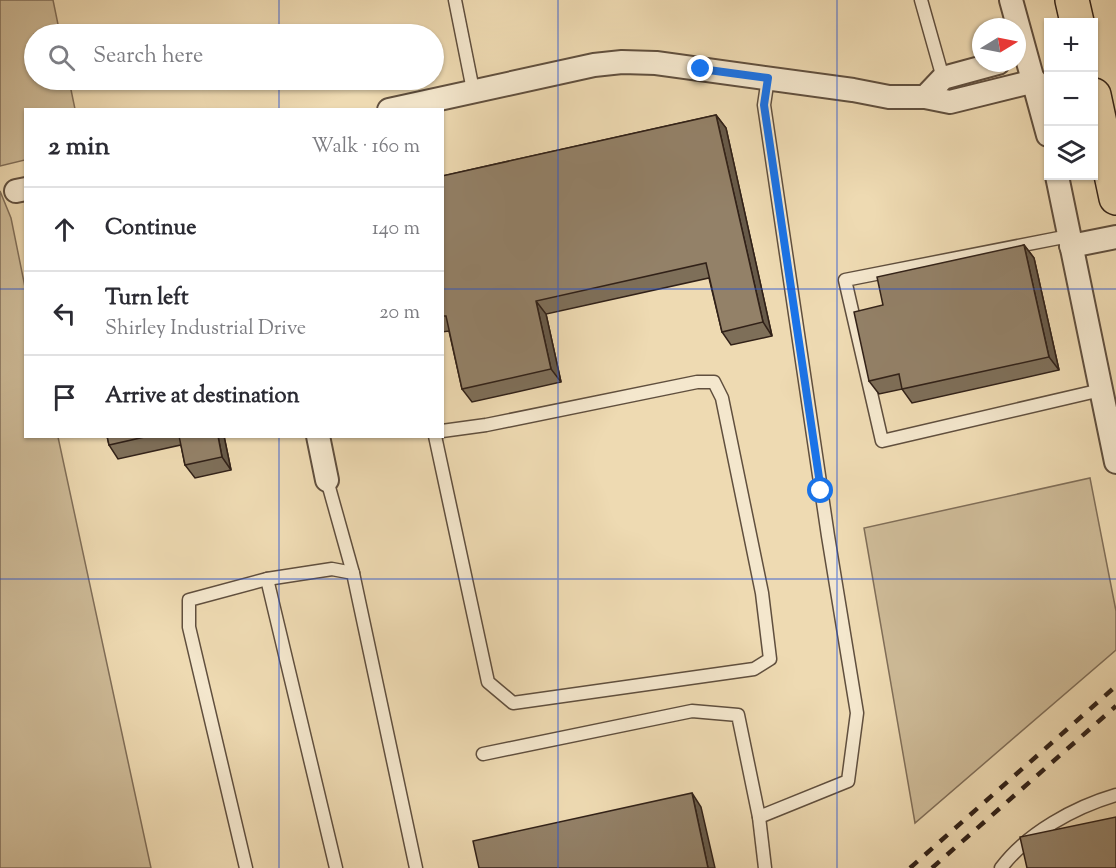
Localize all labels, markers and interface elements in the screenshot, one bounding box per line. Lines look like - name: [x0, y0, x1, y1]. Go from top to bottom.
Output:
- north arrow: [972, 18, 1026, 72]
- map controls: [1044, 18, 1098, 180]
- button: +: [1044, 18, 1098, 72]
- search box: [24, 24, 444, 90]
- icon: search: [45, 41, 78, 74]
- text: Search here: [93, 41, 203, 73]
- route end: [687, 55, 713, 81]
- button: −: [1044, 72, 1098, 126]
- button: layers: [1044, 126, 1098, 180]
- text: 2 min: [48, 129, 110, 166]
- text: Walk · 160 m: [311, 133, 420, 162]
- icon: ahead: [48, 213, 81, 246]
- text: Continue: [105, 213, 196, 245]
- text: 140 m: [372, 215, 420, 244]
- text: Turn left: [105, 283, 188, 315]
- icon: left: [48, 297, 81, 330]
- text: 20 m: [379, 299, 420, 328]
- text: Shirley Industrial Drive: [105, 315, 306, 344]
- icon: arrive: [48, 381, 81, 414]
- text: Arrive at destination: [105, 381, 300, 413]
- route start: [807, 477, 833, 503]

